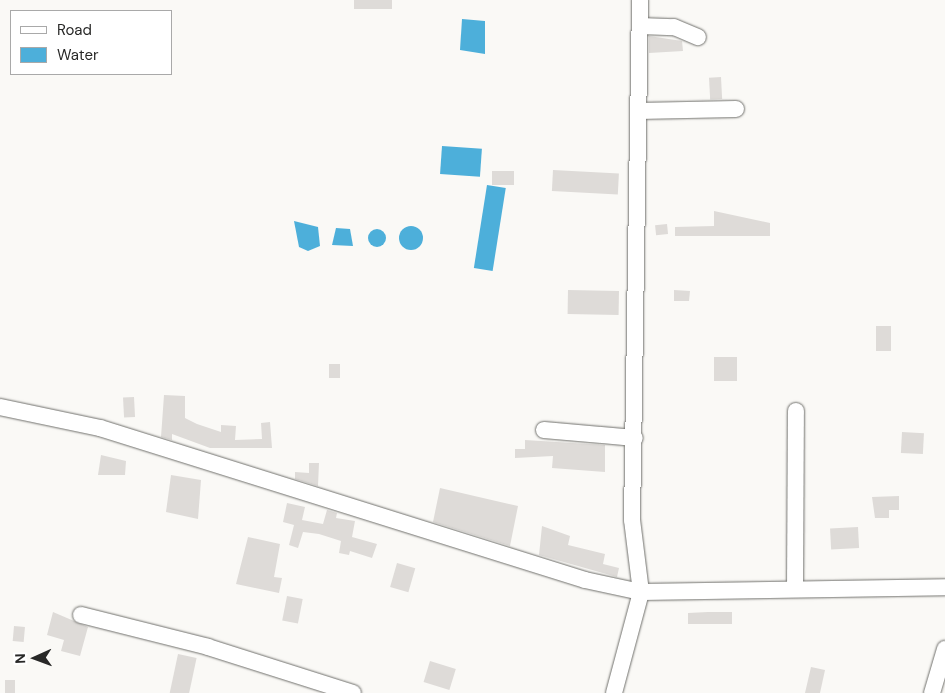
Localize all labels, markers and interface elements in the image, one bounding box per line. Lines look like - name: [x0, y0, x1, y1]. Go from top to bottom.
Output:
- legend: [10, 10, 172, 75]
- text: Road: [57, 20, 92, 40]
- text: Water: [57, 45, 98, 65]
- north arrow: [10, 633, 60, 683]
- text: N: [11, 653, 29, 664]

